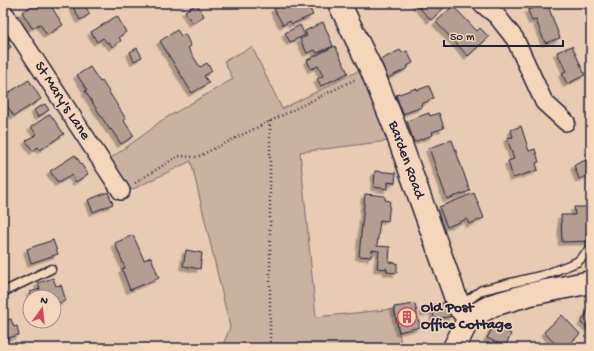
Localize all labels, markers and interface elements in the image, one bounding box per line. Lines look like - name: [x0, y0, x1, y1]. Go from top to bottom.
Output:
- scale bar: [444, 22, 563, 48]
- text: 50 m: [450, 31, 475, 45]
- street label: St Mary's Lane: [30, 59, 94, 144]
- street label: Barden Road: [383, 118, 429, 202]
- north arrow: [22, 289, 62, 329]
- text: N: [39, 295, 49, 308]
- place label: Old Post Office Cottage: [421, 299, 513, 334]
- building icon: Old Post Office Cottage: [396, 306, 418, 328]

